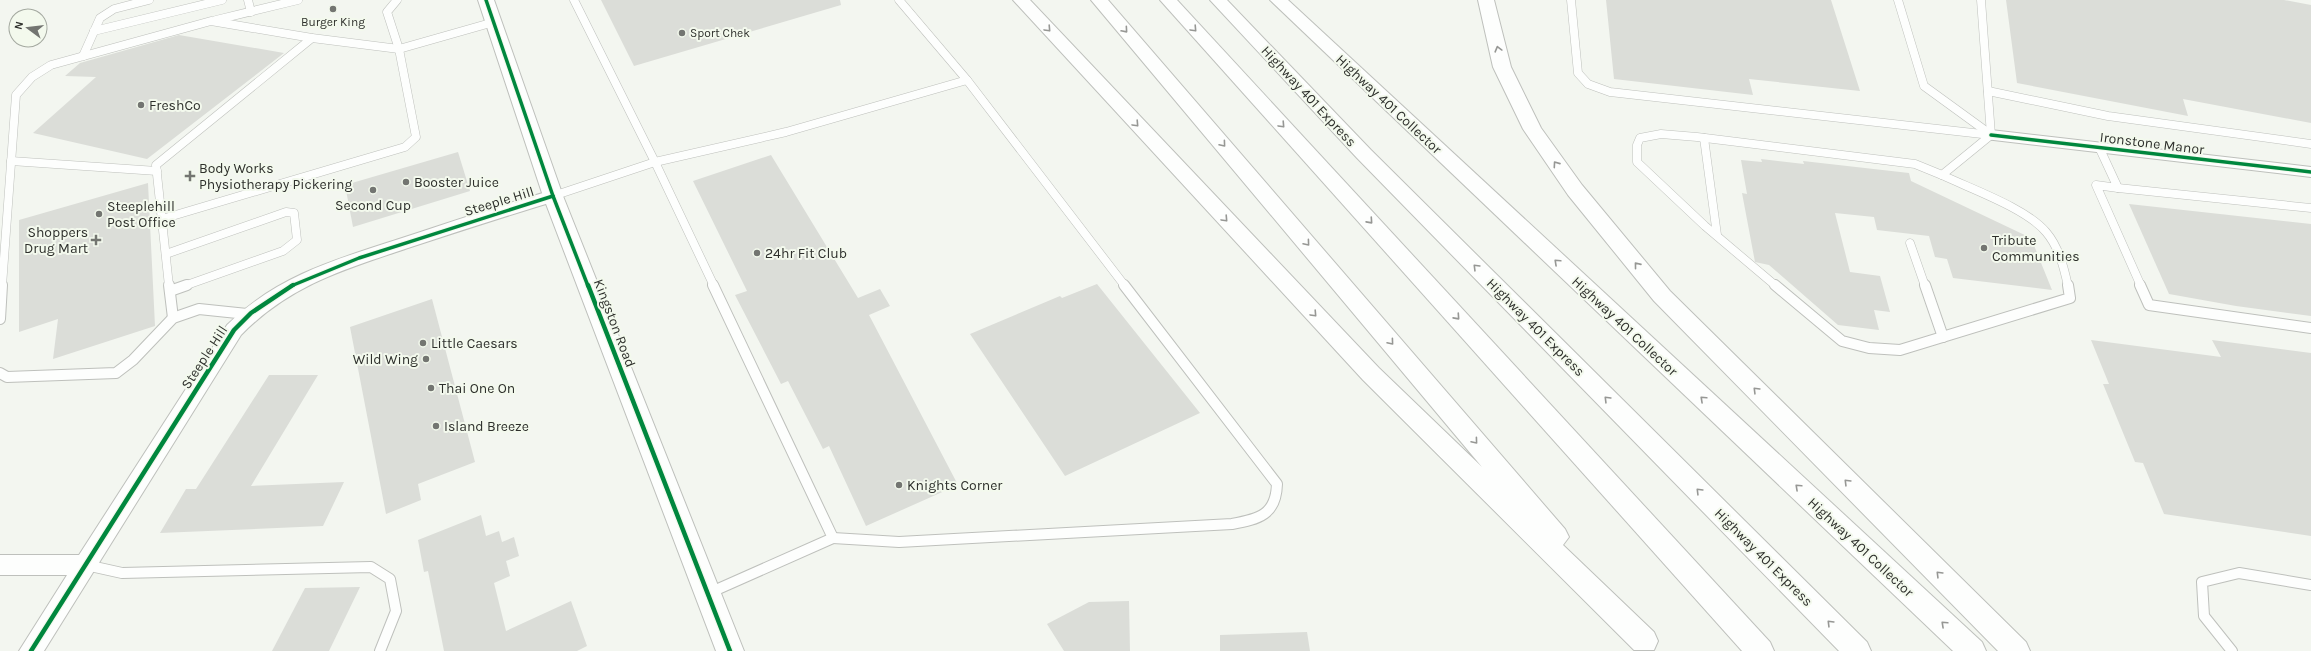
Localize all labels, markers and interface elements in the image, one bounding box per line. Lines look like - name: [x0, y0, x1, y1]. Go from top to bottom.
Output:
- marker: Burger King: [328, 4, 338, 14]
- north arrow: [8, 8, 48, 48]
- place label: Burger King: [301, 15, 365, 29]
- text: N: [12, 20, 26, 31]
- one-way arrow: [1043, 24, 1050, 32]
- one-way arrow: [1190, 24, 1197, 32]
- one-way arrow: [1120, 25, 1127, 32]
- place label: Sport Chek: [690, 26, 750, 40]
- marker: Sport Chek: [677, 28, 687, 38]
- street label: Highway 401 Express: [1257, 42, 1360, 150]
- one-way arrow: [1494, 45, 1502, 52]
- street label: Highway 401 Collector: [1332, 51, 1446, 158]
- place label: FreshCo: [149, 97, 201, 114]
- marker: FreshCo: [136, 100, 146, 110]
- one-way arrow: [1131, 119, 1139, 127]
- one-way arrow: [1278, 120, 1285, 127]
- street label: Ironstone Manor: [2099, 129, 2206, 158]
- one-way arrow: [1218, 139, 1225, 146]
- place label: Body Works Physiotherapy Pickering: [199, 160, 352, 193]
- one-way arrow: [1554, 161, 1561, 168]
- marker: Body Works Physiotherapy Pickering: [184, 170, 196, 182]
- place label: Booster Juice: [414, 174, 499, 191]
- marker: Booster Juice: [401, 177, 411, 187]
- street label: Steeple Hill: [462, 183, 536, 220]
- marker: Second Cup: [368, 185, 378, 195]
- place label: Second Cup: [335, 197, 411, 214]
- place label: Steeplehill Post Office: [107, 198, 176, 231]
- marker: Steeplehill Post Office: [94, 209, 104, 219]
- one-way arrow: [1220, 214, 1228, 222]
- one-way arrow: [1365, 216, 1372, 224]
- place label: Shoppers Drug Mart: [24, 224, 88, 257]
- place label: Tribute Communities: [1992, 232, 2080, 265]
- marker: Shoppers Drug Mart: [91, 235, 101, 245]
- one-way arrow: [1302, 238, 1309, 246]
- marker: Tribute Communities: [1979, 243, 1989, 253]
- place label: 24hr Fit Club: [765, 245, 847, 262]
- marker: 24hr Fit Club: [752, 248, 762, 258]
- one-way arrow: [1554, 259, 1562, 266]
- one-way arrow: [1635, 263, 1642, 270]
- one-way arrow: [1473, 264, 1481, 272]
- street label: Highway 401 Collector: [1568, 273, 1682, 380]
- street label: Highway 401 Express: [1483, 275, 1588, 380]
- street label: Kingston Road: [590, 277, 639, 370]
- one-way arrow: [1309, 309, 1316, 316]
- one-way arrow: [1452, 312, 1460, 320]
- street label: Steeple Hill: [178, 322, 231, 392]
- place label: Little Caesars: [431, 335, 518, 352]
- marker: Little Caesars: [418, 338, 428, 348]
- one-way arrow: [1386, 338, 1393, 345]
- place label: Wild Wing: [353, 351, 418, 368]
- marker: Wild Wing: [421, 354, 431, 364]
- place label: Thai One On: [439, 380, 515, 397]
- marker: Thai One On: [426, 383, 436, 393]
- one-way arrow: [1753, 387, 1761, 395]
- one-way arrow: [1604, 396, 1612, 404]
- one-way arrow: [1700, 396, 1708, 403]
- place label: Island Breeze: [444, 418, 529, 435]
- marker: Island Breeze: [431, 421, 441, 431]
- one-way arrow: [1470, 437, 1477, 444]
- place label: Knights Corner: [907, 477, 1003, 494]
- one-way arrow: [1844, 479, 1852, 487]
- marker: Knights Corner: [894, 480, 904, 490]
- one-way arrow: [1795, 485, 1803, 492]
- one-way arrow: [1696, 488, 1704, 496]
- street label: Highway 401 Collector: [1804, 494, 1918, 601]
- street label: Highway 401 Express: [1711, 505, 1816, 610]
- one-way arrow: [1936, 571, 1944, 579]
- one-way arrow: [1827, 620, 1835, 628]
- one-way arrow: [1941, 622, 1948, 629]

